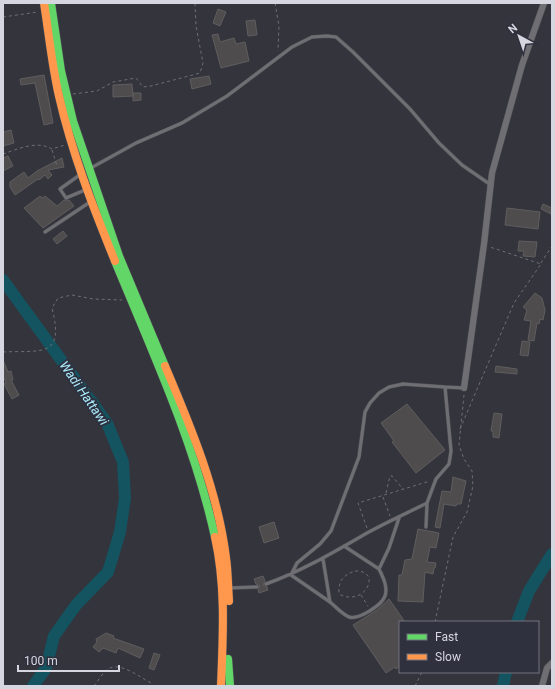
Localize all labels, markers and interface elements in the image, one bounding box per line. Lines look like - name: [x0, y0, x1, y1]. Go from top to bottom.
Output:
- north arrow: [499, 16, 539, 56]
- text: N: [506, 21, 520, 36]
- water label: Wadi Hattawi: [56, 358, 112, 429]
- legend: [399, 621, 539, 673]
- text: Fast: [435, 630, 458, 644]
- scale bar: [18, 647, 119, 673]
- text: Slow: [435, 650, 461, 664]
- text: 100 m: [24, 654, 58, 668]

